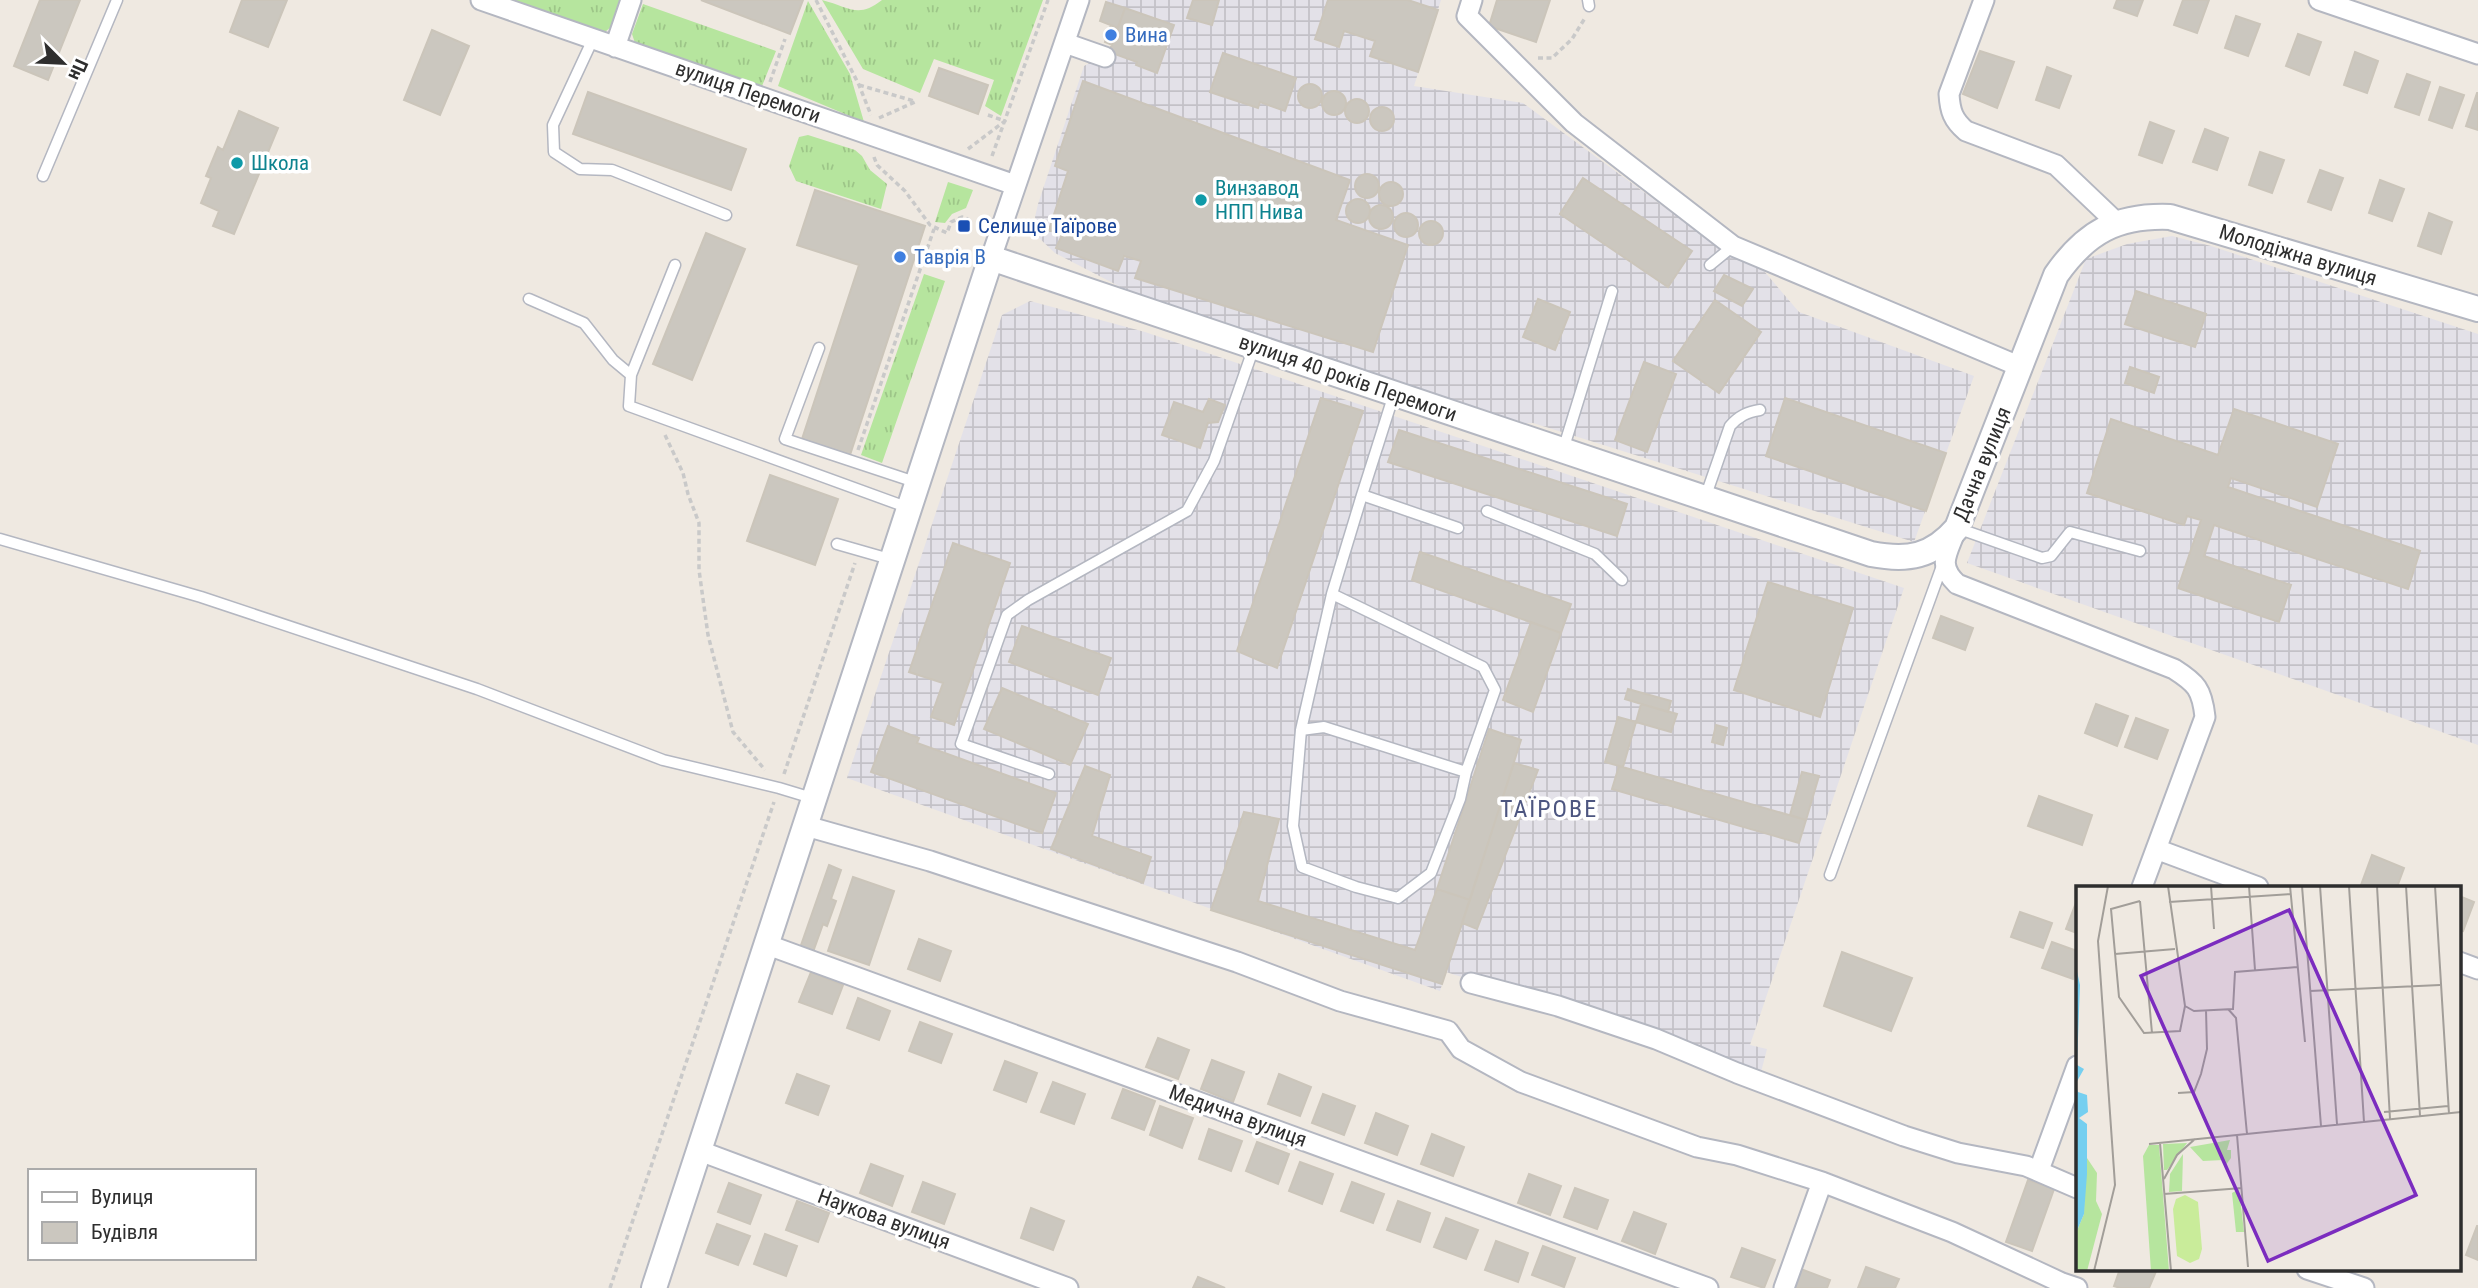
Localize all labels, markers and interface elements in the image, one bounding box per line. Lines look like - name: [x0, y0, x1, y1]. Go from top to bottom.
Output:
- place label: Вина: [1125, 23, 1168, 47]
- marker: Вина: [1103, 27, 1119, 43]
- north arrow: [28, 28, 98, 98]
- text: Пн: [63, 55, 93, 84]
- street label: вулиця Перемоги: [672, 56, 824, 128]
- place label: Школа: [251, 151, 309, 175]
- marker: Школа: [229, 155, 245, 171]
- place label: Винзавод НПП Нива: [1215, 176, 1303, 224]
- marker: Винзавод НПП Нива: [1193, 192, 1209, 208]
- place label: Селище Таїрове: [978, 214, 1117, 238]
- marker: Селище Таїрове: [956, 218, 972, 234]
- street label: Молодіжна вулиця: [2216, 220, 2380, 290]
- place label: Таврія В: [914, 245, 986, 269]
- marker: Таврія В: [892, 249, 908, 265]
- street label: вулиця 40 років Перемоги: [1236, 329, 1460, 427]
- street label: Дачна вулиця: [1948, 403, 2016, 525]
- district label: ТАЇРОВЕ: [1500, 795, 1598, 823]
- inset map: [2076, 886, 2460, 1270]
- street label: Медична вулиця: [1166, 1080, 1310, 1152]
- legend: [28, 1169, 256, 1260]
- street label: Наукова вулиця: [815, 1184, 953, 1254]
- text: Вулиця: [91, 1185, 153, 1209]
- text: Будівля: [91, 1220, 158, 1244]

